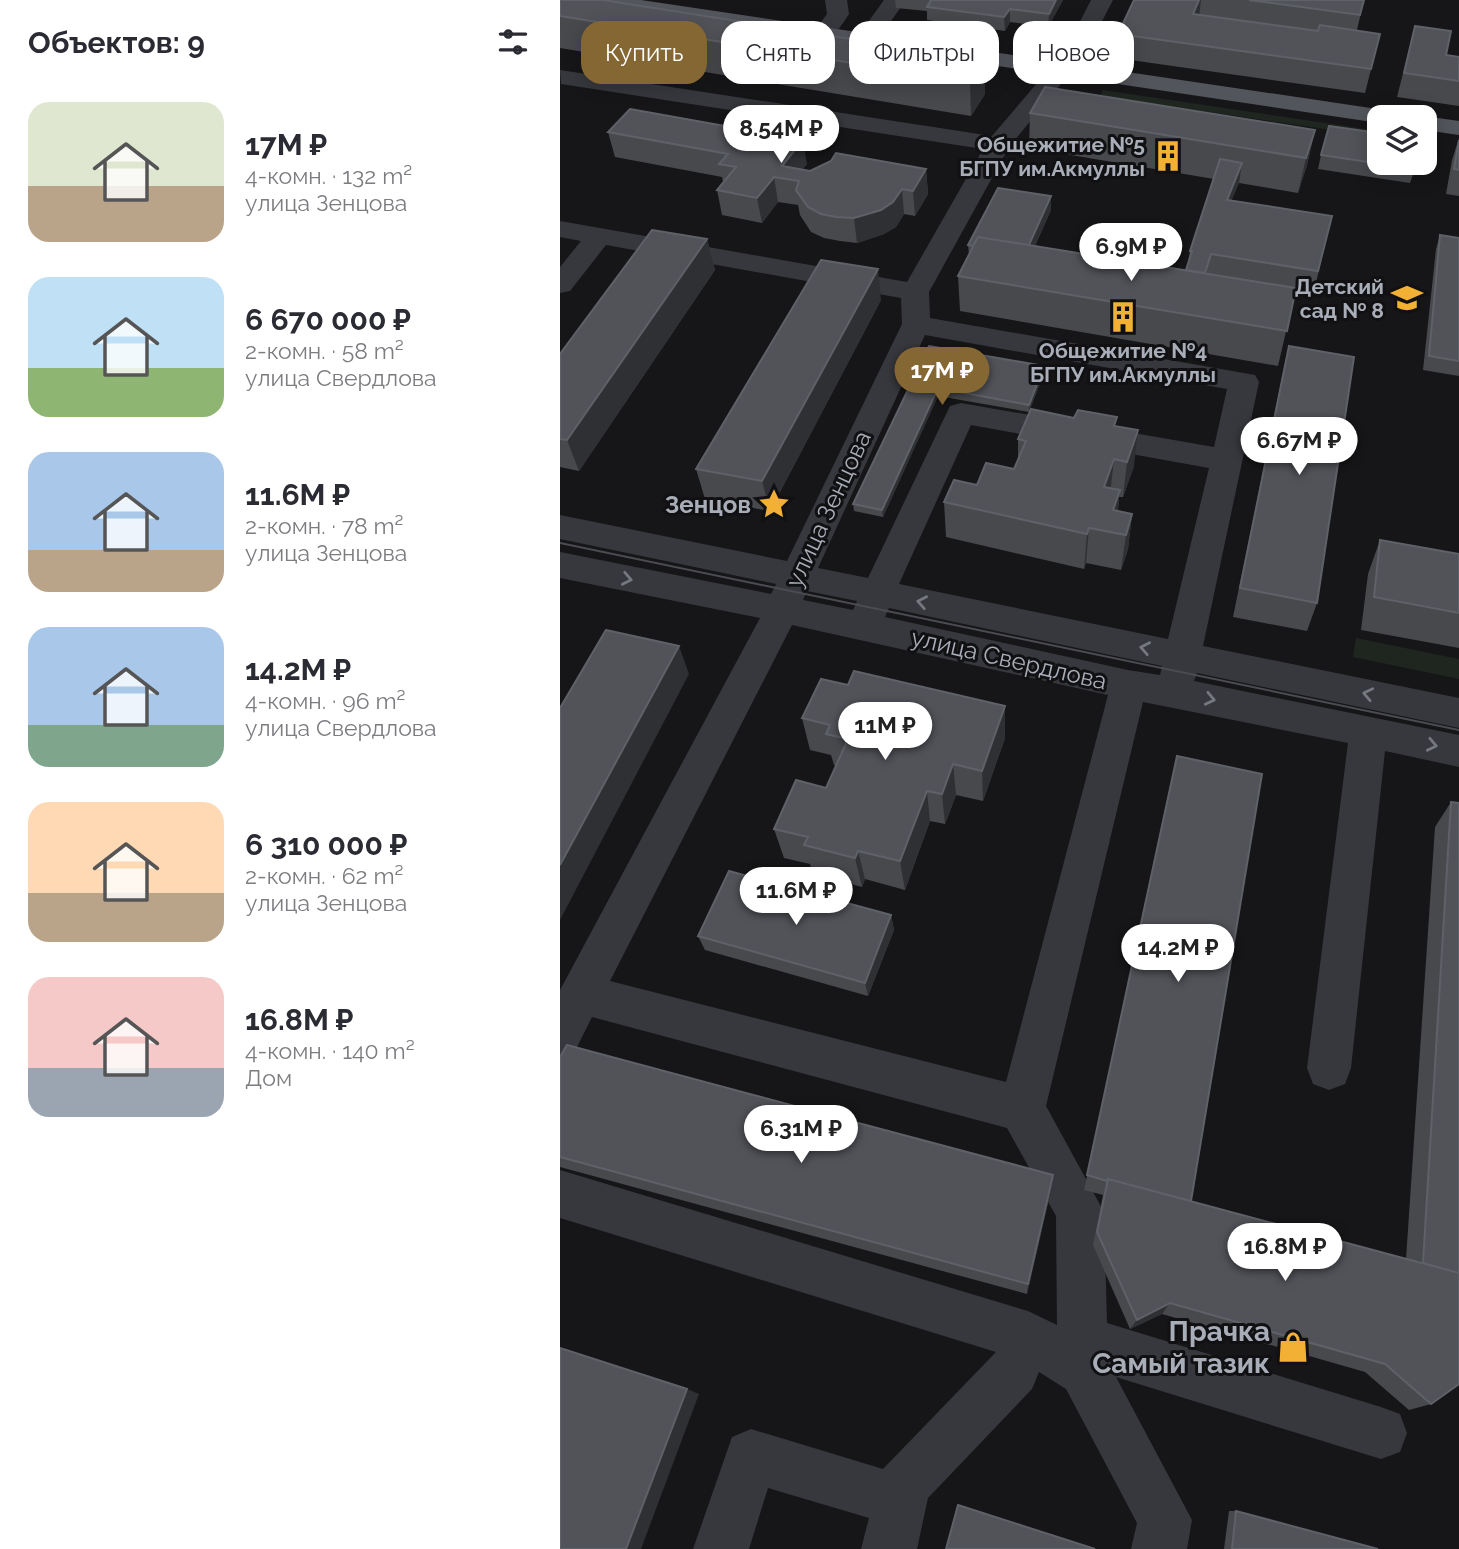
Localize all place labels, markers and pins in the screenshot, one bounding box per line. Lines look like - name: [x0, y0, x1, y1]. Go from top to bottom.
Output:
- pin: 8.54M ₽: [716, 106, 846, 165]
- place label: Общежитие №5 БГПУ им.Акмуллы: [959, 132, 1145, 181]
- building icon: Общежитие №5 БГПУ им.Акмуллы: [1151, 139, 1185, 173]
- pin: 6.9M ₽: [1074, 224, 1188, 283]
- place label: Детский сад № 8: [1295, 274, 1384, 323]
- school or university icon: Детский сад № 8: [1390, 281, 1424, 315]
- building icon: Общежитие №4 БГПУ им.Акмуллы: [1106, 300, 1140, 334]
- place label: Общежитие №4 БГПУ им.Акмуллы: [1030, 338, 1216, 387]
- pin: 17M ₽: [893, 348, 991, 407]
- pin: 6.67M ₽: [1234, 418, 1364, 477]
- place icon: Зенцов: [757, 487, 791, 521]
- place label: Зенцов: [665, 490, 751, 519]
- pin: 11M ₽: [836, 702, 934, 762]
- pin: 11.6M ₽: [731, 867, 861, 927]
- pin: 14.2M ₽: [1113, 925, 1243, 984]
- pin: 6.31M ₽: [736, 1106, 866, 1165]
- pin: 16.8M ₽: [1220, 1224, 1350, 1283]
- place label: Прачка Самый тазик: [1092, 1315, 1270, 1380]
- shop icon: Прачка Самый тазик: [1276, 1330, 1310, 1364]

